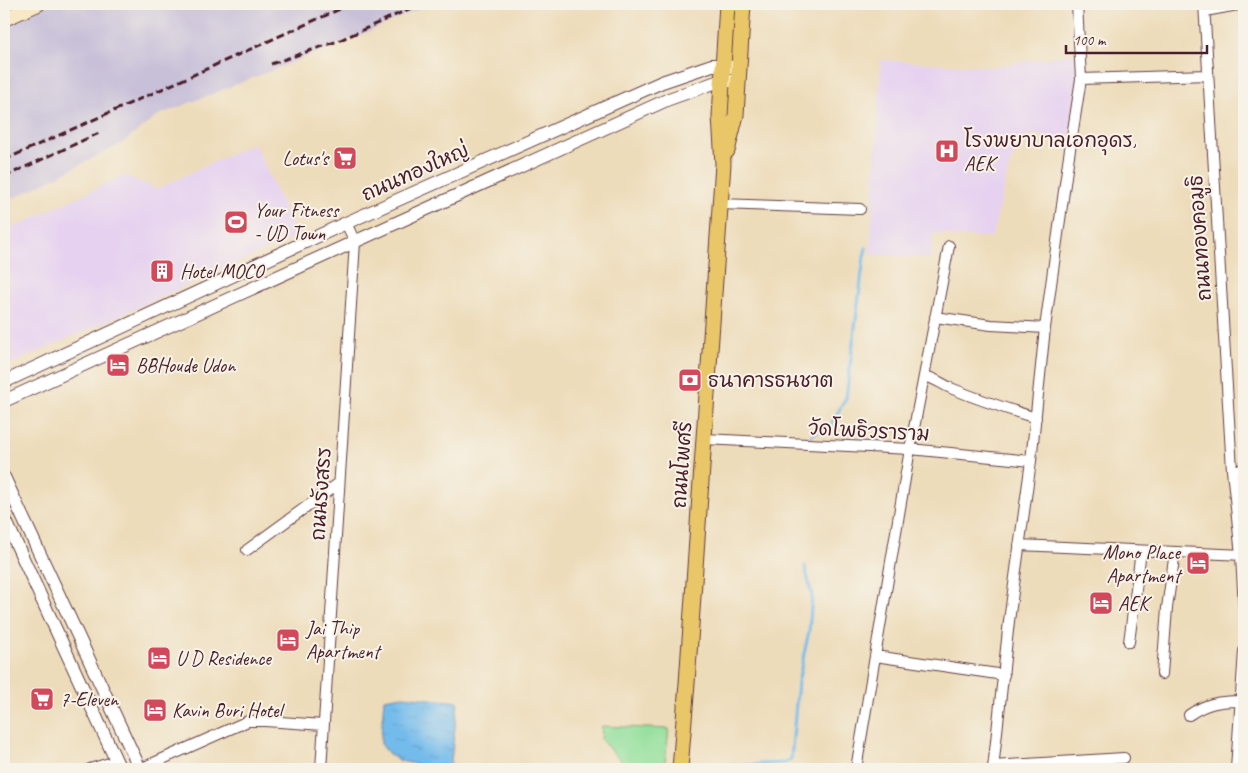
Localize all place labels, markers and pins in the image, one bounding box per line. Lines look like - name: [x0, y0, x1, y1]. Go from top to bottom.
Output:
- place label: โรงพยาบาลเอกอุดร, AEK: [964, 127, 1137, 176]
- hospital icon: โรงพยาบาลเอกอุดร, AEK: [934, 138, 960, 164]
- supermarket icon: Lotus's: [332, 145, 358, 171]
- place label: Lotus's: [282, 146, 330, 171]
- place label: Your Fitness - UD Town: [254, 198, 340, 246]
- sports icon: Your Fitness - UD Town: [223, 209, 249, 235]
- building icon: Hotel MOCO: [149, 258, 175, 284]
- place label: Hotel MOCO: [180, 259, 265, 284]
- hotel icon: BBHoude Udon: [105, 352, 131, 378]
- place label: BBHoude Udon: [136, 353, 236, 378]
- bank icon: ธนาคารธนชาต: [677, 367, 703, 393]
- place label: ธนาคารธนชาต: [708, 368, 834, 393]
- place label: Mono Place Apartment: [1103, 540, 1183, 588]
- hotel icon: Mono Place Apartment: [1185, 550, 1211, 576]
- hotel icon: AEK: [1088, 590, 1114, 616]
- place label: AEK: [1118, 591, 1152, 616]
- place label: Jai Thip Apartment: [305, 616, 383, 664]
- hotel icon: Jai Thip Apartment: [275, 627, 301, 653]
- hotel icon: U D Residence: [146, 645, 172, 671]
- place label: U D Residence: [176, 646, 272, 671]
- supermarket icon: 7-Eleven: [29, 686, 55, 712]
- place label: 7-Eleven: [60, 687, 119, 712]
- hotel icon: Kavin Buri Hotel: [142, 697, 168, 723]
- place label: Kavin Buri Hotel: [172, 698, 286, 723]

